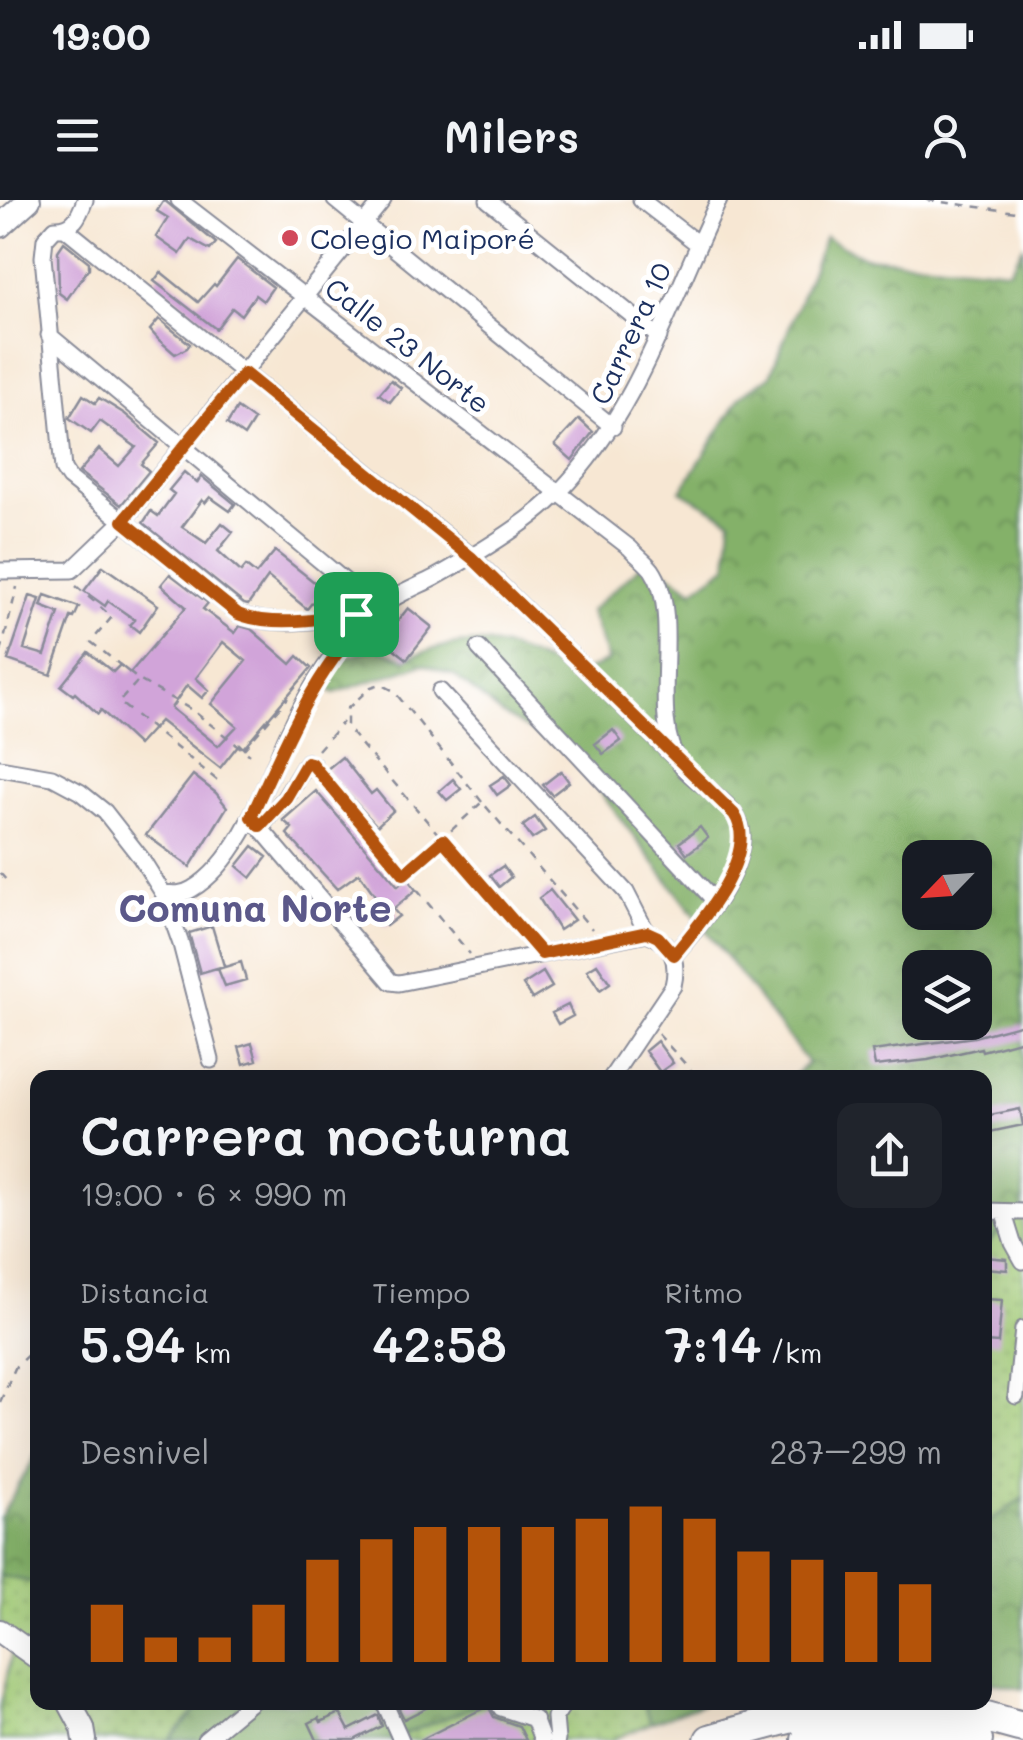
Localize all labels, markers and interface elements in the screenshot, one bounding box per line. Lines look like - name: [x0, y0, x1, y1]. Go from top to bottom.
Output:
- text: 19:00: [50, 10, 151, 60]
- text: Milers: [444, 106, 579, 164]
- icon: menu: [50, 108, 105, 163]
- icon: person: [918, 108, 973, 163]
- place label: Colegio Maiporé: [310, 220, 535, 256]
- marker: Colegio Maiporé: [279, 227, 301, 249]
- street label: Carrera 10: [581, 256, 679, 410]
- street label: Calle 23 Norte: [318, 269, 498, 421]
- pin: [314, 572, 399, 657]
- icon: arrive: [329, 587, 384, 642]
- north arrow: [902, 840, 992, 930]
- map controls: [902, 840, 992, 1040]
- district label: Comuna Norte: [118, 882, 392, 932]
- button: layers: [902, 950, 992, 1040]
- text: Carrera nocturna: [80, 1098, 571, 1170]
- button: share: [837, 1103, 942, 1208]
- text: 19:00 · 6 × 990 m: [80, 1172, 347, 1214]
- text: Distancia: [80, 1274, 209, 1310]
- text: Tiempo: [372, 1274, 470, 1310]
- text: Ritmo: [665, 1274, 742, 1310]
- text: 5.94: [80, 1310, 185, 1376]
- text: 42:58: [372, 1310, 507, 1376]
- text: 7:14: [665, 1310, 761, 1376]
- text: km: [185, 1334, 231, 1370]
- text: /km: [761, 1334, 822, 1370]
- text: Desnivel: [80, 1430, 210, 1472]
- text: 287–299 m: [769, 1430, 942, 1472]

